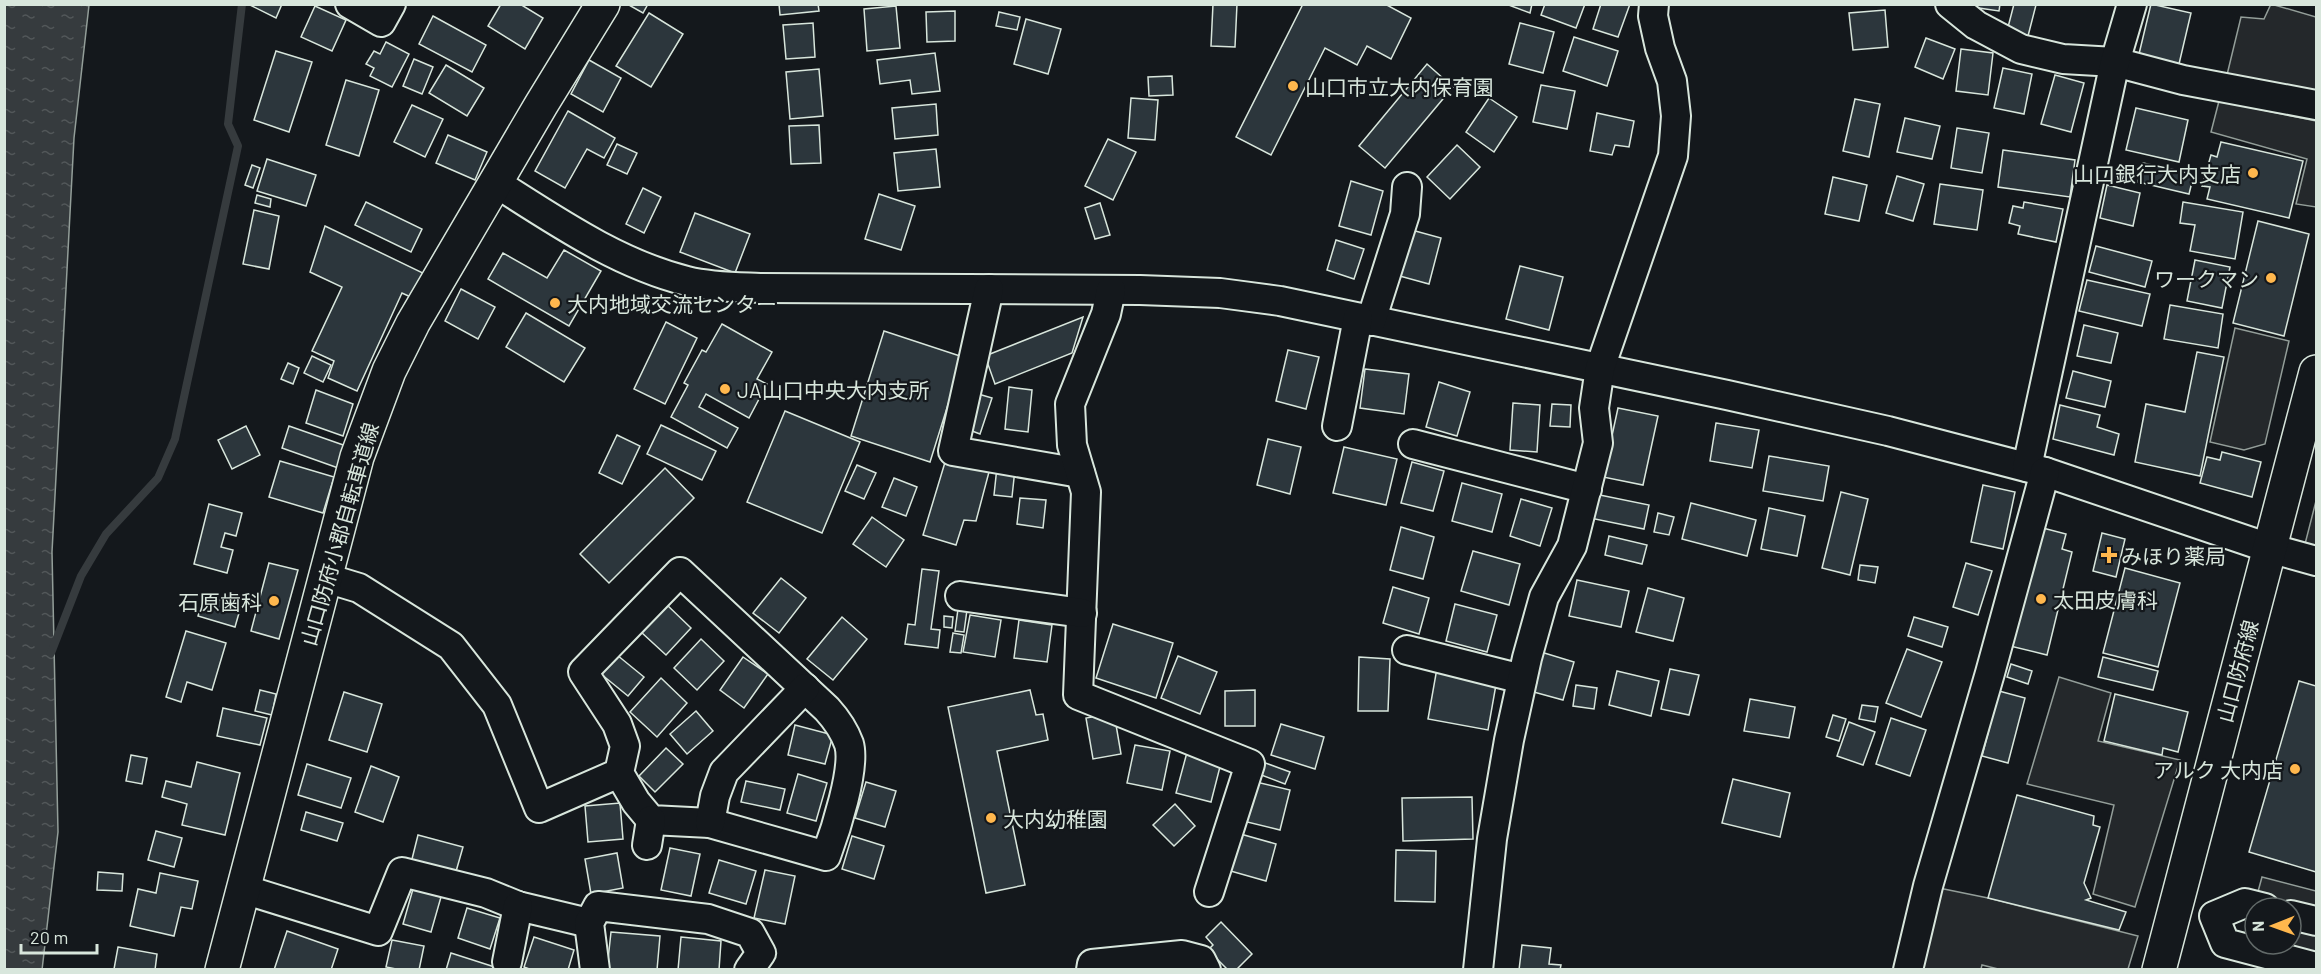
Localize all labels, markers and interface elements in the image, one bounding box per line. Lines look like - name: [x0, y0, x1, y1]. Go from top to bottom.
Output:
- place label: 山口市立大内保育園: [1305, 74, 1494, 99]
- marker: 山口市立大内保育園: [1286, 79, 1300, 93]
- place label: 山口銀行大内支店: [2073, 161, 2241, 186]
- marker: 山口銀行大内支店: [2246, 166, 2260, 180]
- place label: ワークマン: [2154, 266, 2259, 291]
- marker: ワークマン: [2264, 271, 2278, 285]
- place label: 大内地域交流センター: [567, 291, 777, 316]
- marker: 大内地域交流センター: [548, 296, 562, 310]
- place label: JA山口中央大内支所: [737, 377, 930, 402]
- marker: JA山口中央大内支所: [718, 382, 732, 396]
- street label: 山口防府小郡自転車道線: [295, 420, 383, 648]
- place label: みほり薬局: [2121, 543, 2226, 568]
- marker: みほり薬局: [2102, 548, 2116, 562]
- place label: 太田皮膚科: [2053, 587, 2158, 612]
- place label: 石原歯科: [178, 589, 262, 614]
- marker: 太田皮膚科: [2034, 592, 2048, 606]
- marker: 石原歯科: [267, 594, 281, 608]
- street label: 山口防府線: [2211, 617, 2263, 725]
- place label: アルク 大内店: [2153, 757, 2283, 782]
- marker: アルク 大内店: [2288, 762, 2302, 776]
- place label: 大内幼稚園: [1003, 806, 1108, 831]
- marker: 大内幼稚園: [984, 811, 998, 825]
- north arrow: [2243, 896, 2303, 956]
- scale bar: [21, 917, 98, 955]
- text: N: [2248, 921, 2267, 932]
- text: 20 m: [30, 926, 68, 948]

